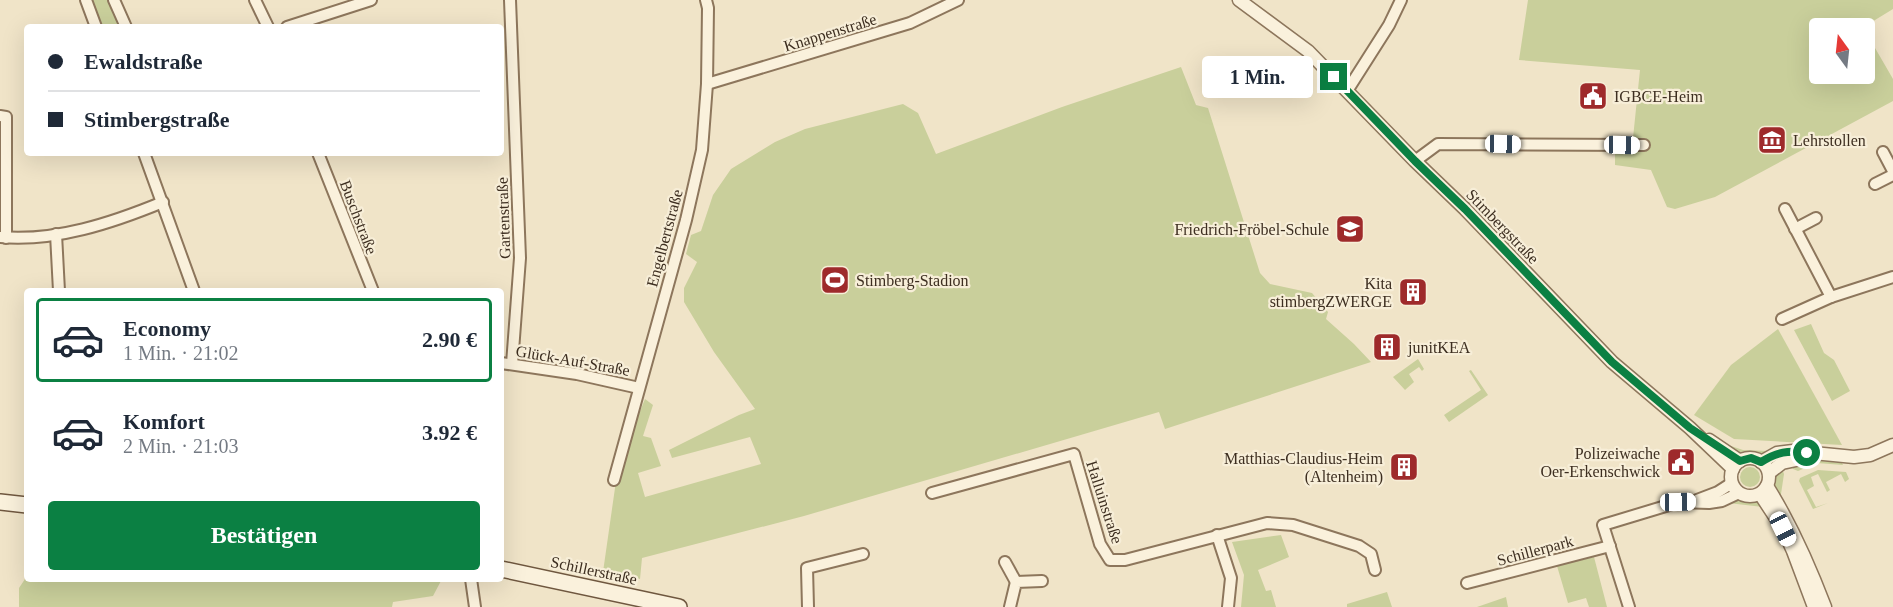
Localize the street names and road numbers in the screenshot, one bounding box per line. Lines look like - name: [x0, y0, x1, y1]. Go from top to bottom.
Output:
- street label: Knappenstraße: [782, 10, 879, 56]
- street label: Gartenstraße: [494, 177, 513, 259]
- street label: Buschstraße: [337, 178, 380, 257]
- street label: Stimbergstraße: [1462, 186, 1542, 268]
- street label: Engelbertstraße: [643, 187, 687, 289]
- street label: Glück-Auf-Straße: [515, 342, 631, 379]
- street label: Halluinstraße: [1083, 459, 1126, 546]
- street label: Schillerpark: [1495, 532, 1575, 570]
- street label: Schillerstraße: [549, 553, 639, 588]

